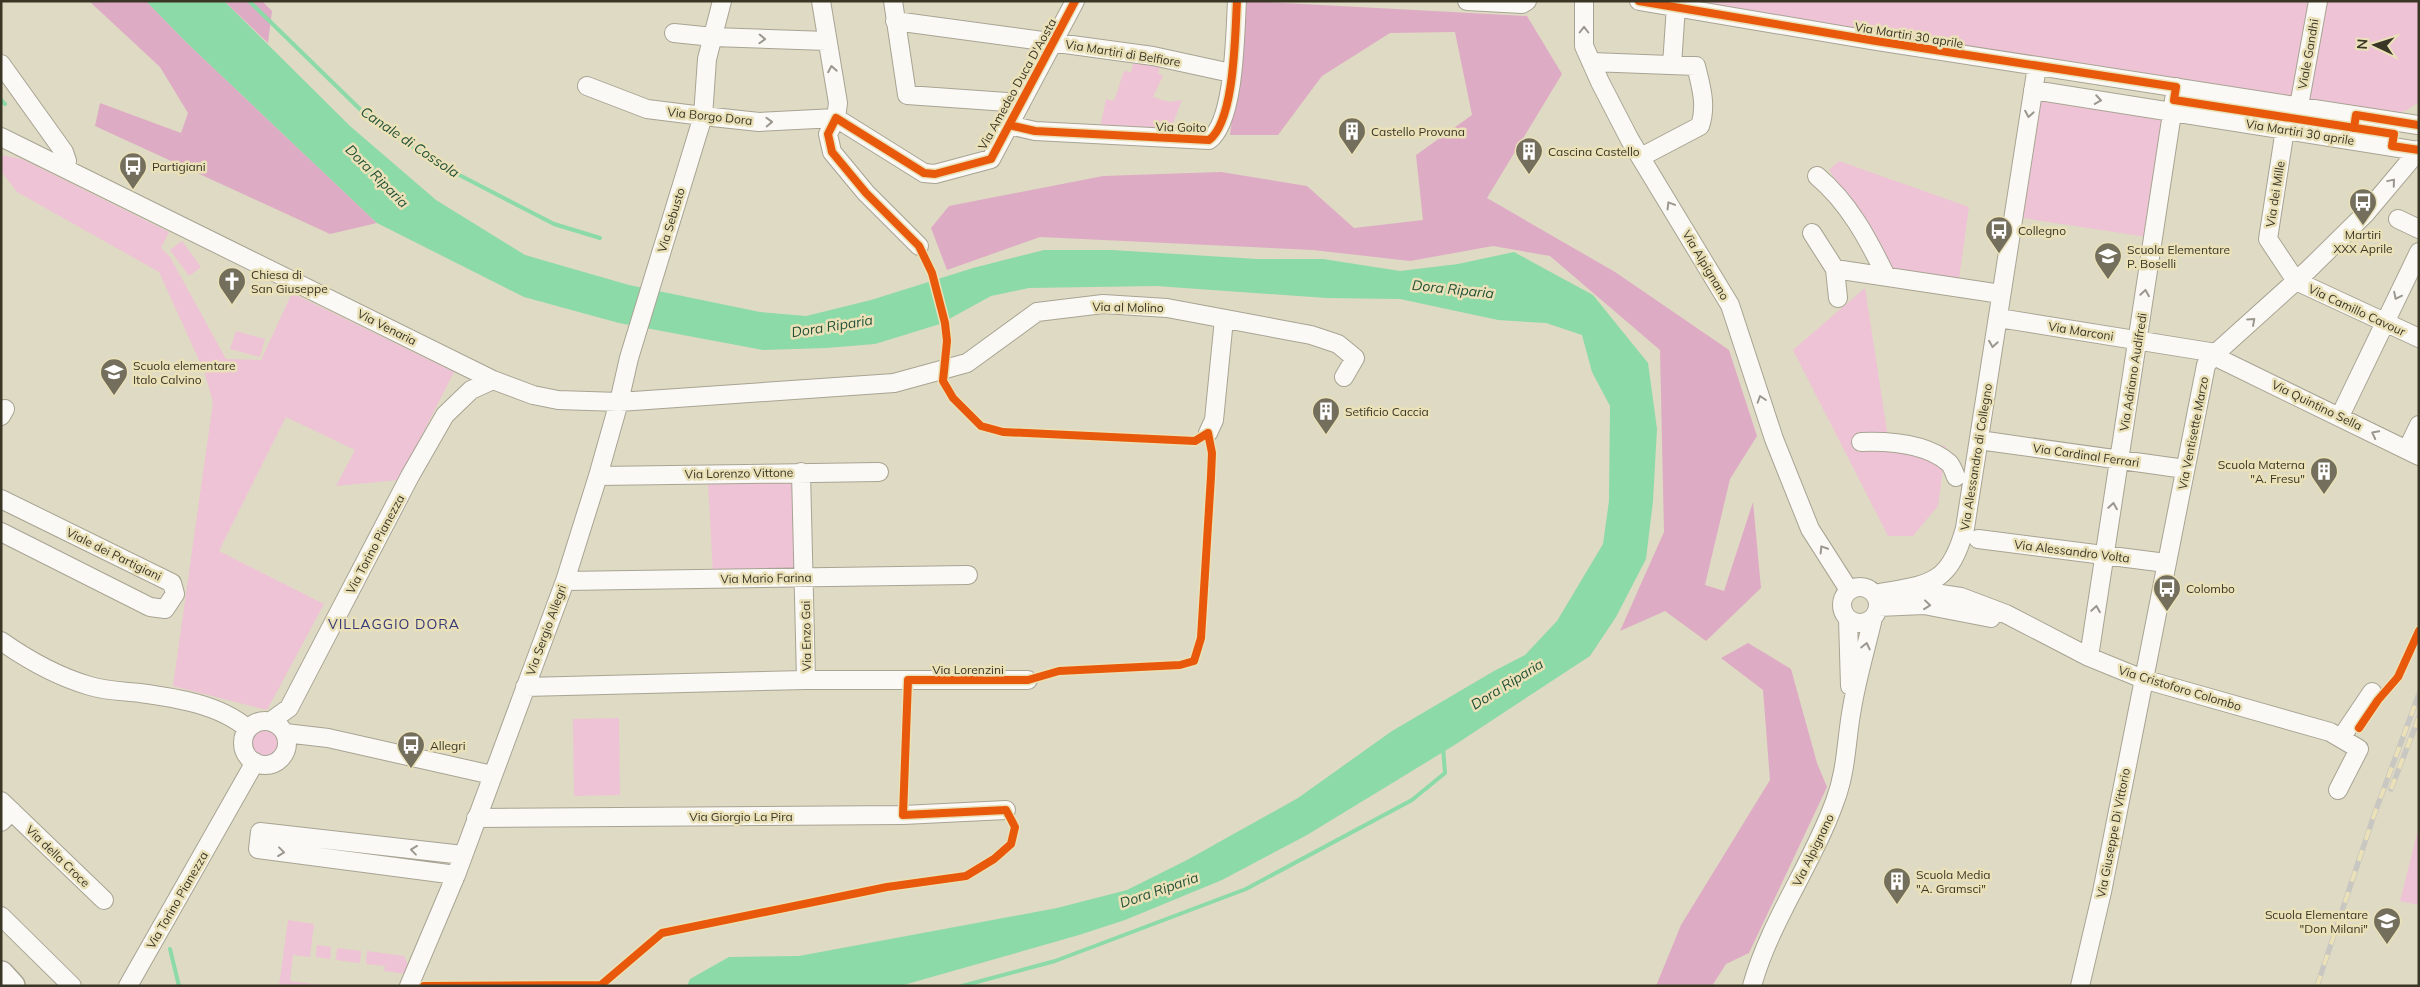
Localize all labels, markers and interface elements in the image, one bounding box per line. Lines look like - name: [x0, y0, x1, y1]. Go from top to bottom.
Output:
- street label: Via Amedeo Duca D'Aosta: [975, 16, 1059, 152]
- street label: Viale Gandhi: [2294, 18, 2322, 90]
- street label: Via Martiri 30 aprile: [1854, 19, 1964, 51]
- north arrow: [2350, 20, 2400, 70]
- one-way arrow: [1579, 26, 1589, 34]
- one-way arrow: [758, 33, 766, 44]
- street label: Via Martiri di Belfiore: [1064, 36, 1182, 70]
- text: N: [2353, 38, 2371, 50]
- one-way arrow: [828, 65, 838, 74]
- one-way arrow: [2094, 95, 2103, 105]
- water label: Canale di Cossola: [357, 102, 463, 182]
- street label: Via Borgo Dora: [667, 104, 753, 128]
- one-way arrow: [2024, 110, 2034, 119]
- one-way arrow: [765, 116, 773, 127]
- building icon: Castello Provana: [1337, 116, 1367, 155]
- street label: Via Martiri 30 aprile: [2245, 116, 2355, 148]
- street label: Via Goito: [1155, 119, 1207, 135]
- place label: Castello Provana: [1371, 124, 1465, 139]
- building icon: Cascina Castello: [1514, 136, 1544, 175]
- water label: Dora Riparia: [342, 141, 412, 211]
- place label: Cascina Castello: [1548, 144, 1640, 159]
- bus stop icon: Partigiani: [118, 151, 148, 190]
- place label: Partigiani: [152, 159, 206, 174]
- street label: Via dei Mille: [2262, 160, 2288, 228]
- one-way arrow: [2386, 179, 2395, 188]
- street label: Via Sebusto: [654, 186, 688, 254]
- bus stop icon: Martiri XXX Aprile: [2348, 187, 2378, 226]
- one-way arrow: [1667, 202, 1676, 211]
- bus stop icon: Collegno: [1984, 215, 2014, 254]
- place label: Collegno: [2018, 223, 2066, 238]
- street label: Via Alpignano: [1679, 227, 1733, 303]
- place label: Martiri XXX Aprile: [2333, 227, 2393, 256]
- school or university icon: Scuola Elementare P. Boselli: [2093, 241, 2123, 280]
- place label: Scuola Elementare P. Boselli: [2127, 242, 2230, 271]
- church icon: Chiesa di San Giuseppe: [217, 266, 247, 305]
- place label: Chiesa di San Giuseppe: [251, 267, 328, 296]
- water label: Dora Riparia: [1411, 276, 1495, 302]
- street label: Via Camillo Cavour: [2306, 281, 2409, 339]
- one-way arrow: [2139, 289, 2149, 298]
- one-way arrow: [2393, 291, 2403, 300]
- street label: Via al Molino: [1092, 299, 1164, 315]
- street label: Via Venaria: [355, 306, 419, 348]
- water label: Dora Riparia: [790, 311, 874, 341]
- street label: Via Adriano Audifredi: [2116, 312, 2150, 432]
- street label: Via Marconi: [2047, 318, 2115, 344]
- one-way arrow: [2246, 318, 2255, 327]
- one-way arrow: [1989, 340, 1999, 348]
- school or university icon: Scuola elementare Italo Calvino: [99, 357, 129, 396]
- place label: Scuola elementare Italo Calvino: [133, 358, 236, 387]
- street label: Via Ventisette Marzo: [2175, 375, 2211, 491]
- street label: Via Quintino Sella: [2269, 377, 2365, 433]
- street label: Via Alessandro di Collegno: [1957, 382, 1995, 532]
- one-way arrow: [1757, 395, 1767, 403]
- building icon: Setificio Caccia: [1311, 396, 1341, 435]
- place label: Setificio Caccia: [1345, 404, 1429, 419]
- one-way arrow: [2372, 430, 2381, 440]
- street label: Via Cardinal Ferrari: [2032, 440, 2140, 470]
- building icon: Scuola Materna "A. Fresu": [2309, 456, 2339, 495]
- place label: Scuola Materna "A. Fresu": [2218, 457, 2305, 486]
- street label: Via Lorenzo Vittone: [685, 465, 793, 481]
- street label: Via Torino Pianezza: [343, 492, 407, 596]
- one-way arrow: [2107, 501, 2117, 510]
- street label: Viale dei Partigiani: [64, 524, 164, 584]
- street label: Via Alessandro Volta: [2013, 536, 2131, 566]
- one-way arrow: [1819, 545, 1829, 554]
- street label: Via Mario Farina: [720, 570, 812, 586]
- bus stop icon: Colombo: [2152, 573, 2182, 612]
- place label: Colombo: [2186, 581, 2235, 596]
- street label: Via Sergio Allegri: [523, 582, 569, 677]
- one-way arrow: [1923, 599, 1931, 610]
- street label: Via Enzo Gai: [798, 600, 814, 671]
- one-way arrow: [2091, 605, 2101, 614]
- district label: VILLAGGIO DORA: [328, 615, 460, 633]
- one-way arrow: [1860, 642, 1871, 651]
- water label: Dora Riparia: [1467, 655, 1547, 713]
- street label: Via Lorenzini: [932, 662, 1004, 677]
- street label: Via Cristoforo Colombo: [2117, 662, 2243, 714]
- bus stop icon: Allegri: [396, 730, 426, 769]
- place label: Allegri: [430, 738, 466, 753]
- street label: Via Giuseppe Di Vittorio: [2093, 767, 2133, 899]
- street label: Via Giorgio La Pira: [689, 809, 793, 824]
- street label: Via Alpignano: [1789, 811, 1837, 889]
- street label: Via della Croce: [23, 822, 93, 890]
- one-way arrow: [410, 845, 418, 856]
- one-way arrow: [277, 847, 286, 857]
- street label: Via Torino Pianezza: [143, 849, 211, 951]
- building icon: Scuola Media "A. Gramsci": [1882, 866, 1912, 905]
- place label: Scuola Media "A. Gramsci": [1916, 867, 1990, 896]
- water label: Dora Riparia: [1117, 868, 1201, 912]
- school or university icon: Scuola Elementare "Don Milani": [2372, 906, 2402, 945]
- place label: Scuola Elementare "Don Milani": [2265, 907, 2368, 936]

